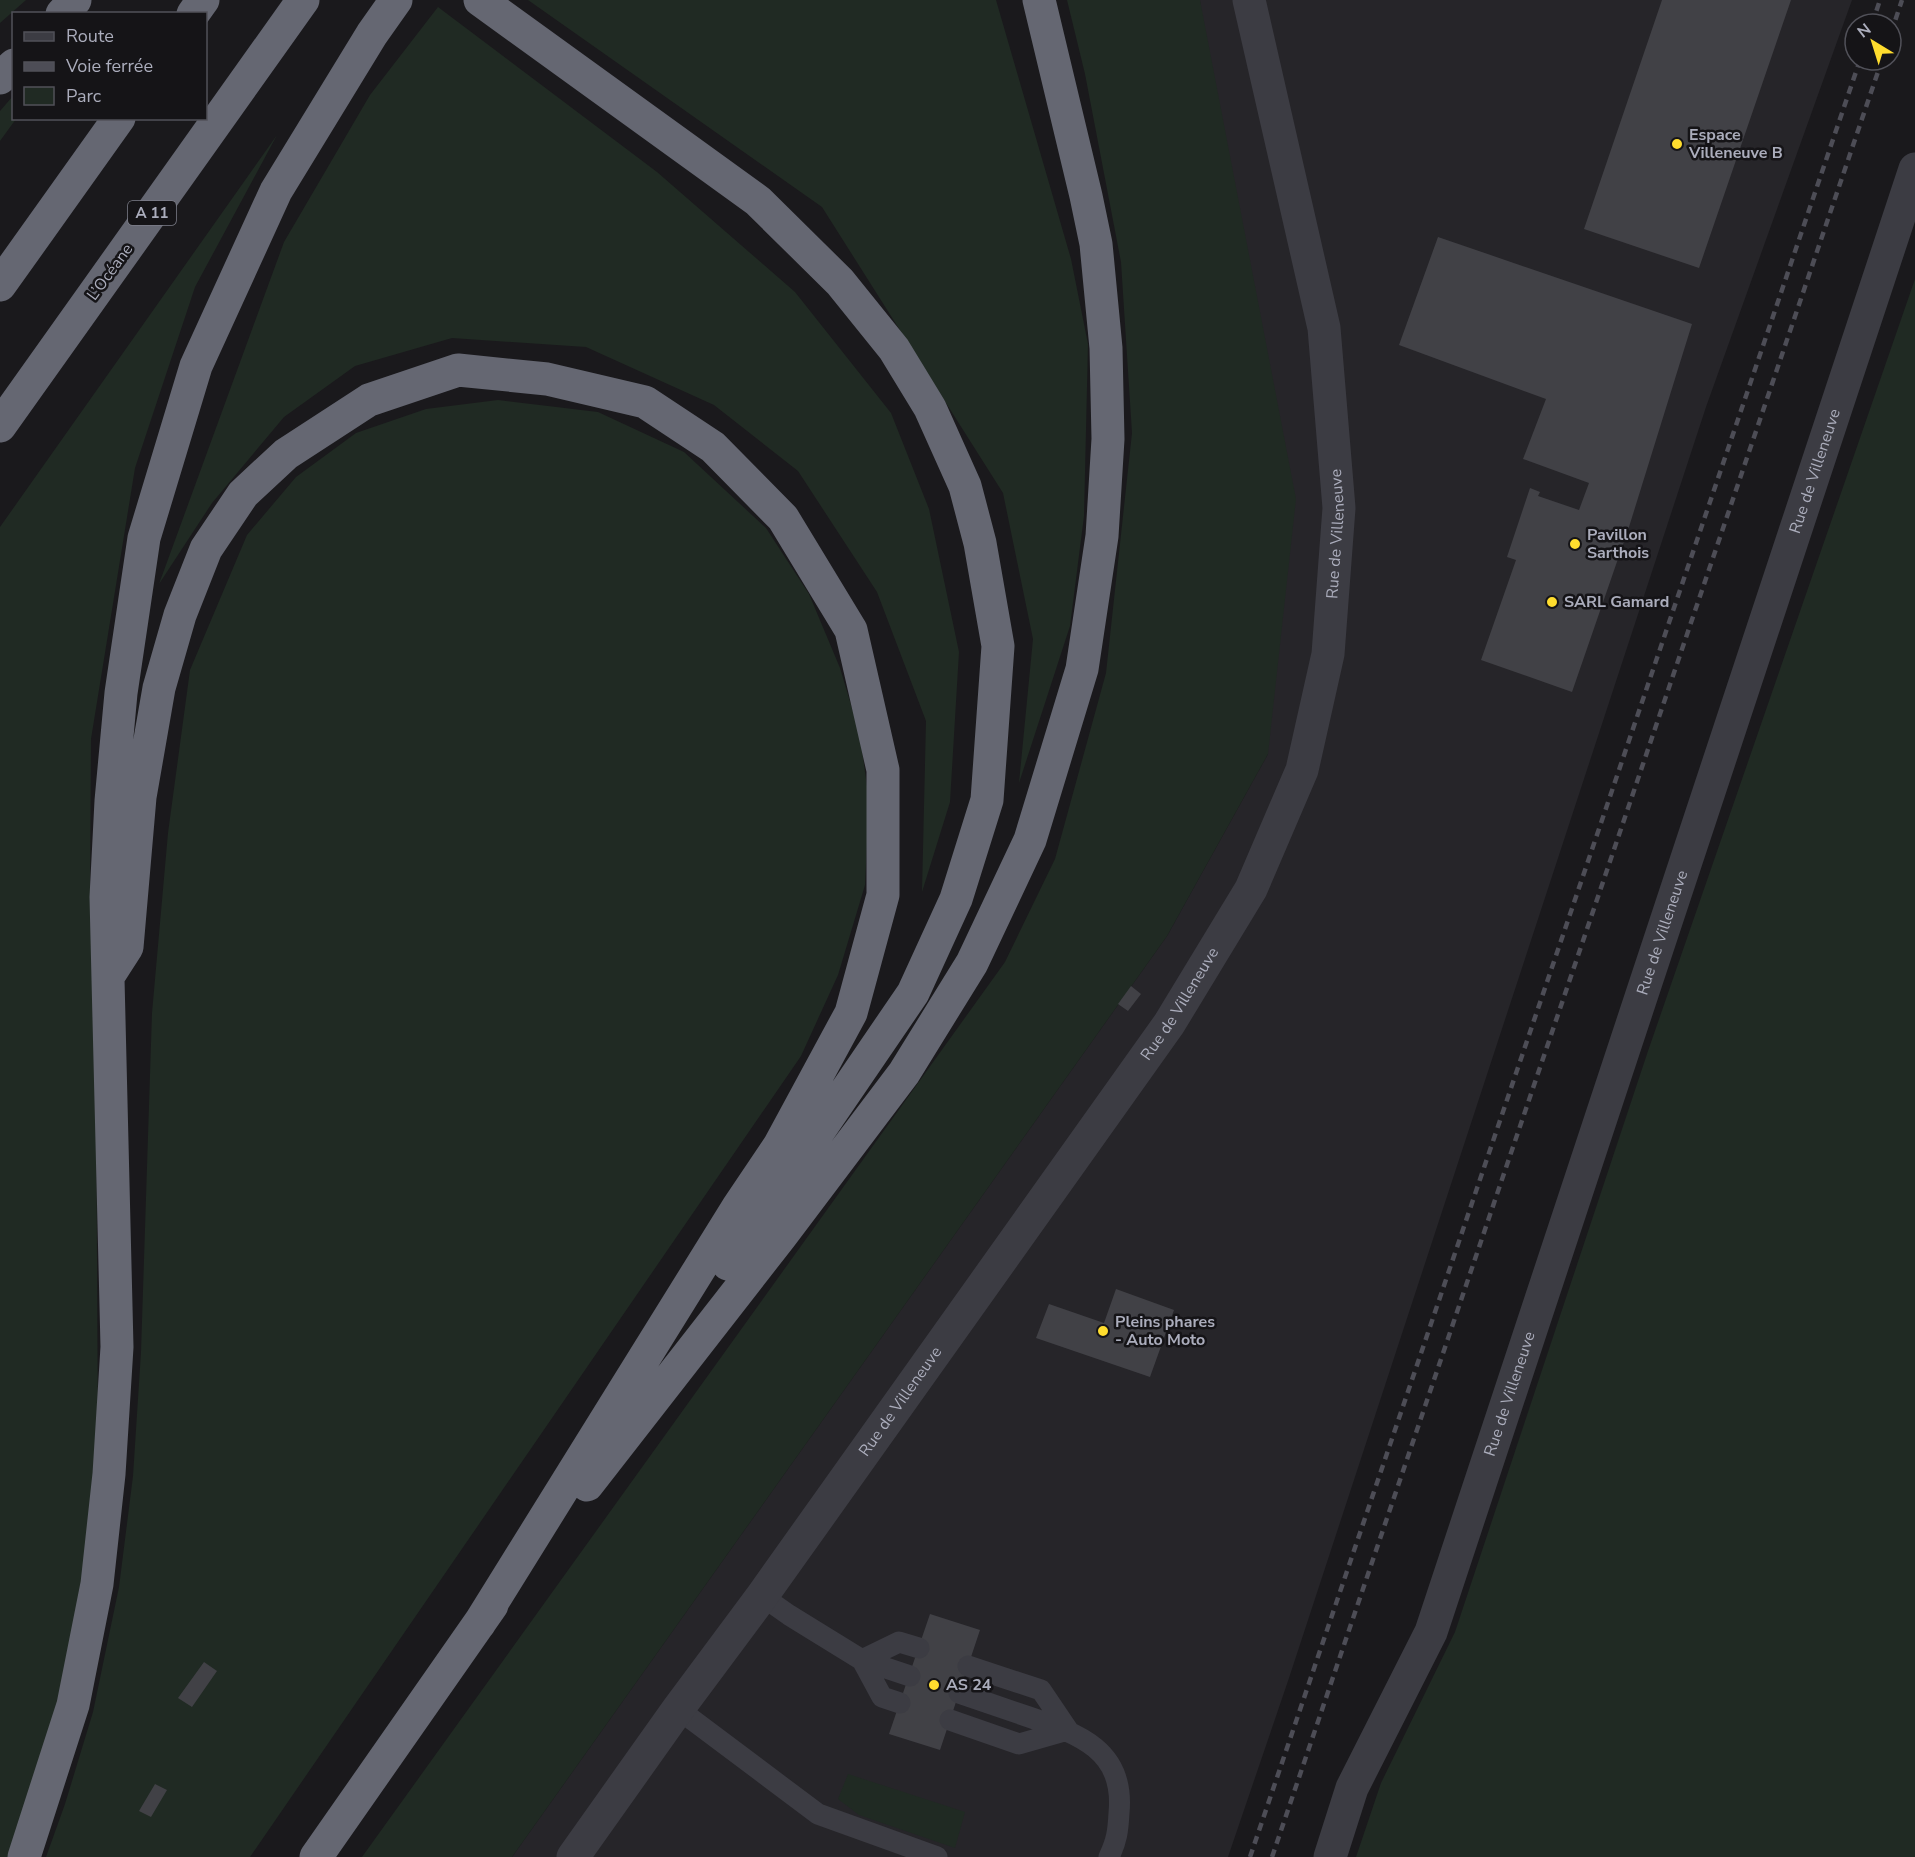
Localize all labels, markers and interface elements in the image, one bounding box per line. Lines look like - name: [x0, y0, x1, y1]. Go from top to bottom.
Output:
- legend: [12, 12, 207, 120]
- north arrow: [1843, 12, 1903, 72]
- text: N: [1853, 19, 1876, 43]
- text: Route: [66, 24, 114, 48]
- text: Voie ferrée: [65, 54, 153, 78]
- text: Parc: [66, 84, 101, 108]
- place label: Espace Villeneuve B: [1688, 124, 1783, 164]
- marker: Espace Villeneuve B: [1670, 137, 1684, 151]
- road number: A 11: [128, 201, 176, 225]
- street label: L’Océane: [82, 239, 138, 305]
- street label: Rue de Villeneuve: [1784, 406, 1846, 536]
- street label: Rue de Villeneuve: [1321, 468, 1350, 600]
- place label: Pavillon Sarthois: [1587, 524, 1649, 564]
- marker: Pavillon Sarthois: [1568, 537, 1582, 551]
- place label: SARL Gamard: [1564, 591, 1669, 613]
- marker: SARL Gamard: [1545, 595, 1559, 609]
- street label: Rue de Villeneuve: [1631, 867, 1693, 998]
- street label: Rue de Villeneuve: [1135, 943, 1224, 1065]
- place label: Pleins phares - Auto Moto: [1115, 1311, 1215, 1351]
- marker: Pleins phares - Auto Moto: [1096, 1324, 1110, 1338]
- street label: Rue de Villeneuve: [1479, 1329, 1541, 1459]
- street label: Rue de Villeneuve: [854, 1342, 947, 1461]
- place label: AS 24: [946, 1674, 992, 1696]
- marker: AS 24: [927, 1678, 941, 1692]

